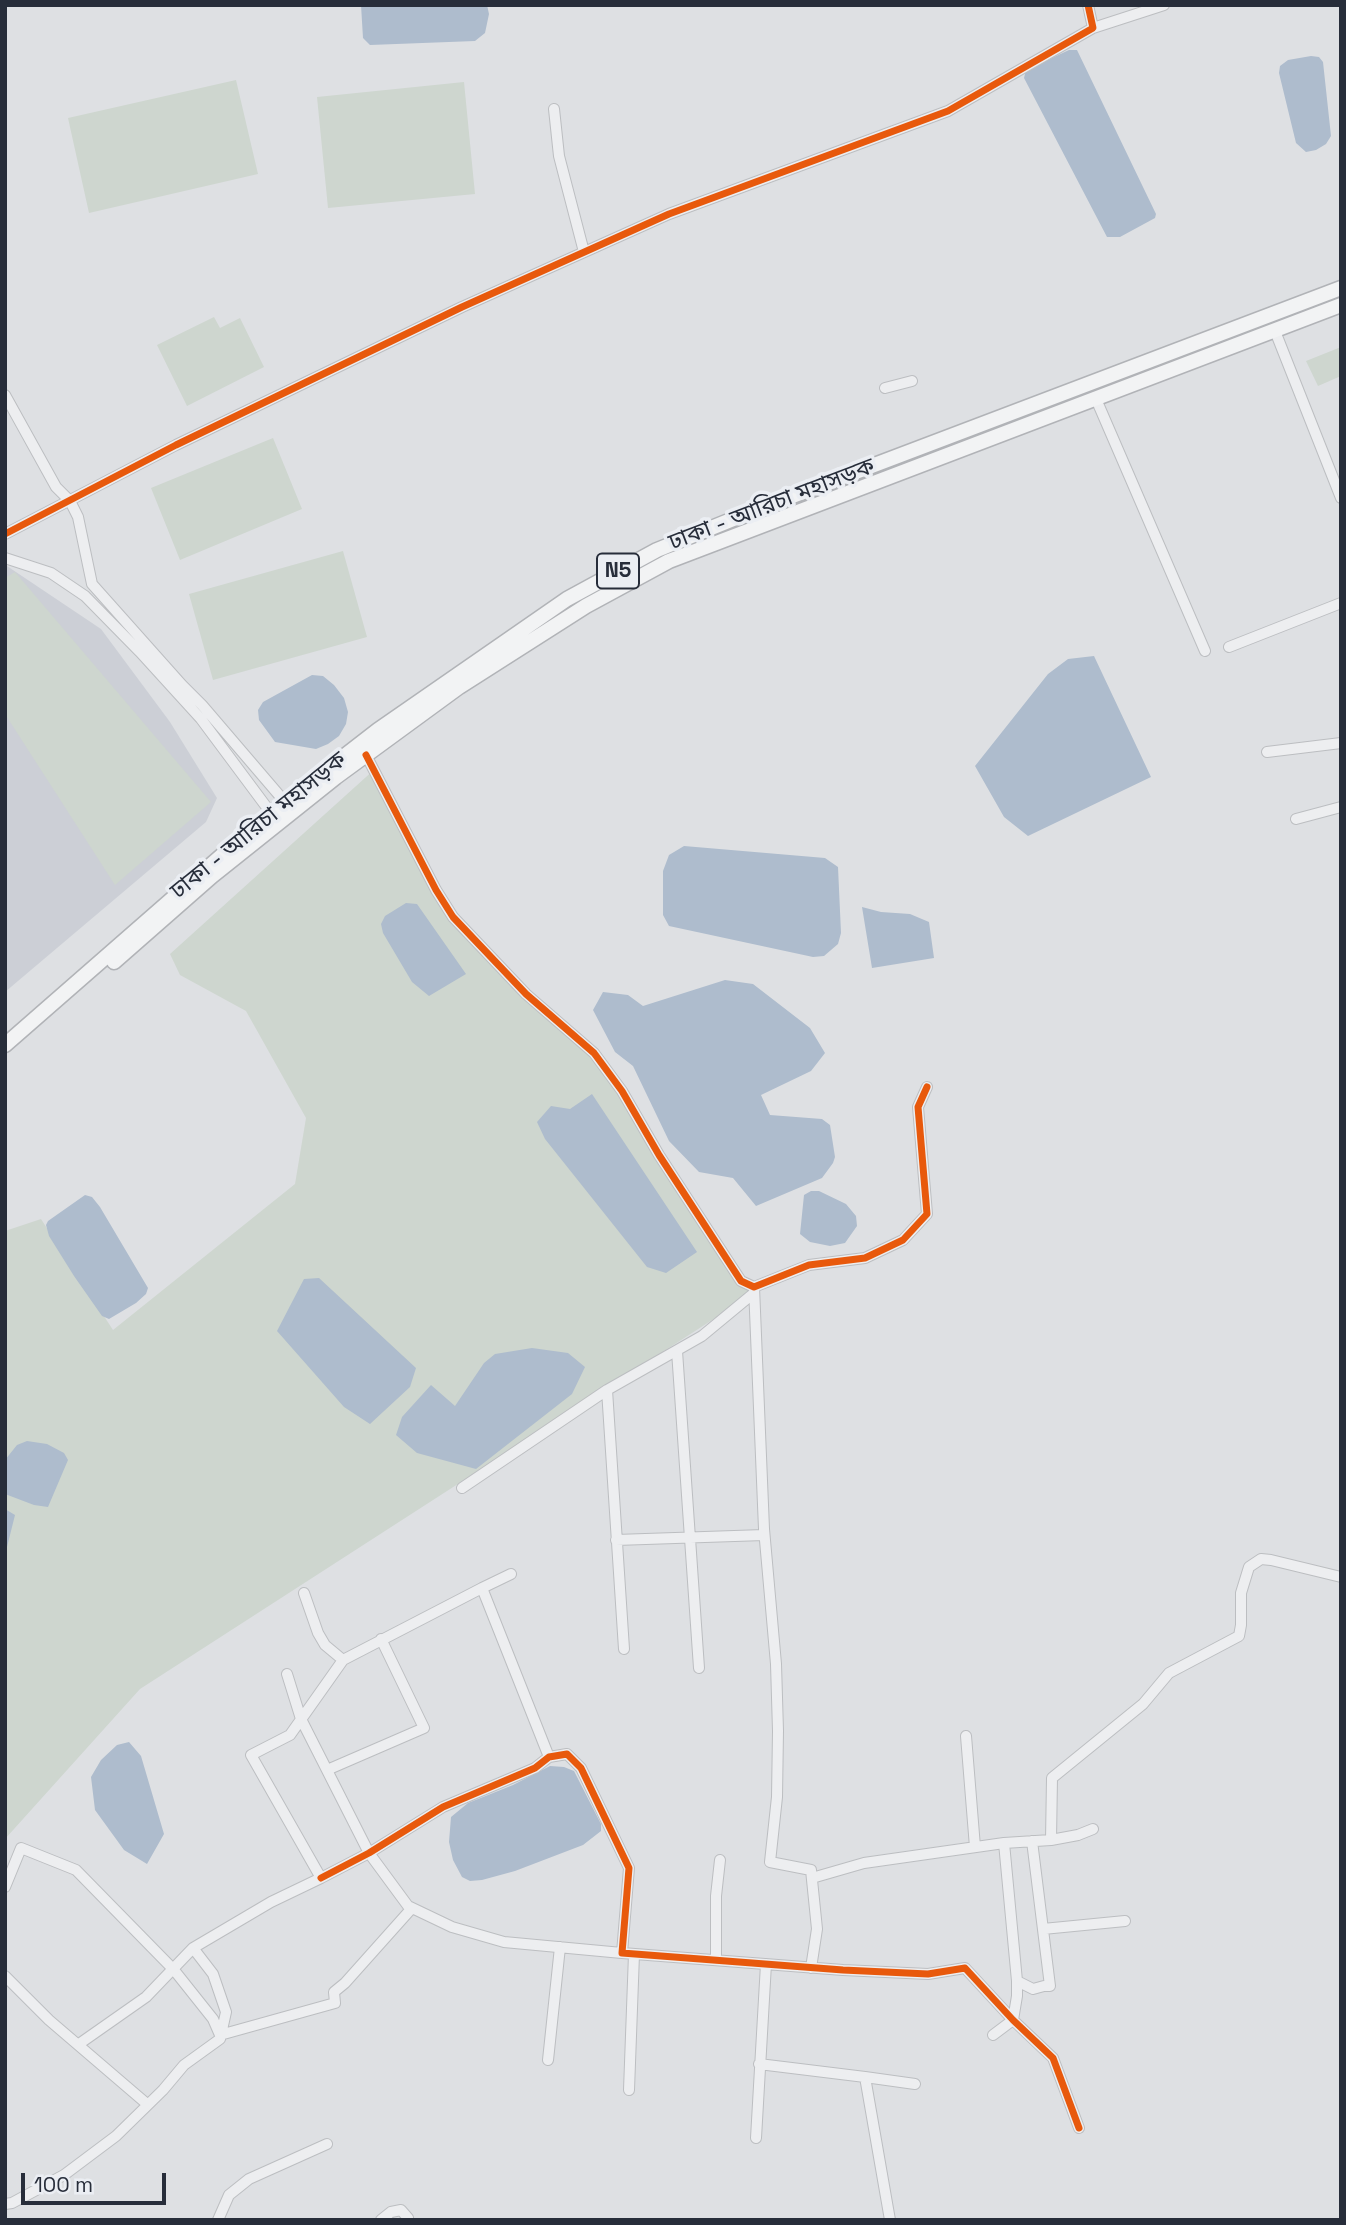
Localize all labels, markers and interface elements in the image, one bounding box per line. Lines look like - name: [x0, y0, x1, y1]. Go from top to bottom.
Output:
- street label: ঢাকা - আরিচা মহাসড়ক: [665, 453, 879, 557]
- road number: N5: [597, 554, 639, 588]
- street label: ঢাকা - আরিচা মহাসড়ক: [165, 747, 353, 905]
- scale bar: [24, 2158, 170, 2202]
- text: 100 m: [34, 2171, 93, 2198]

